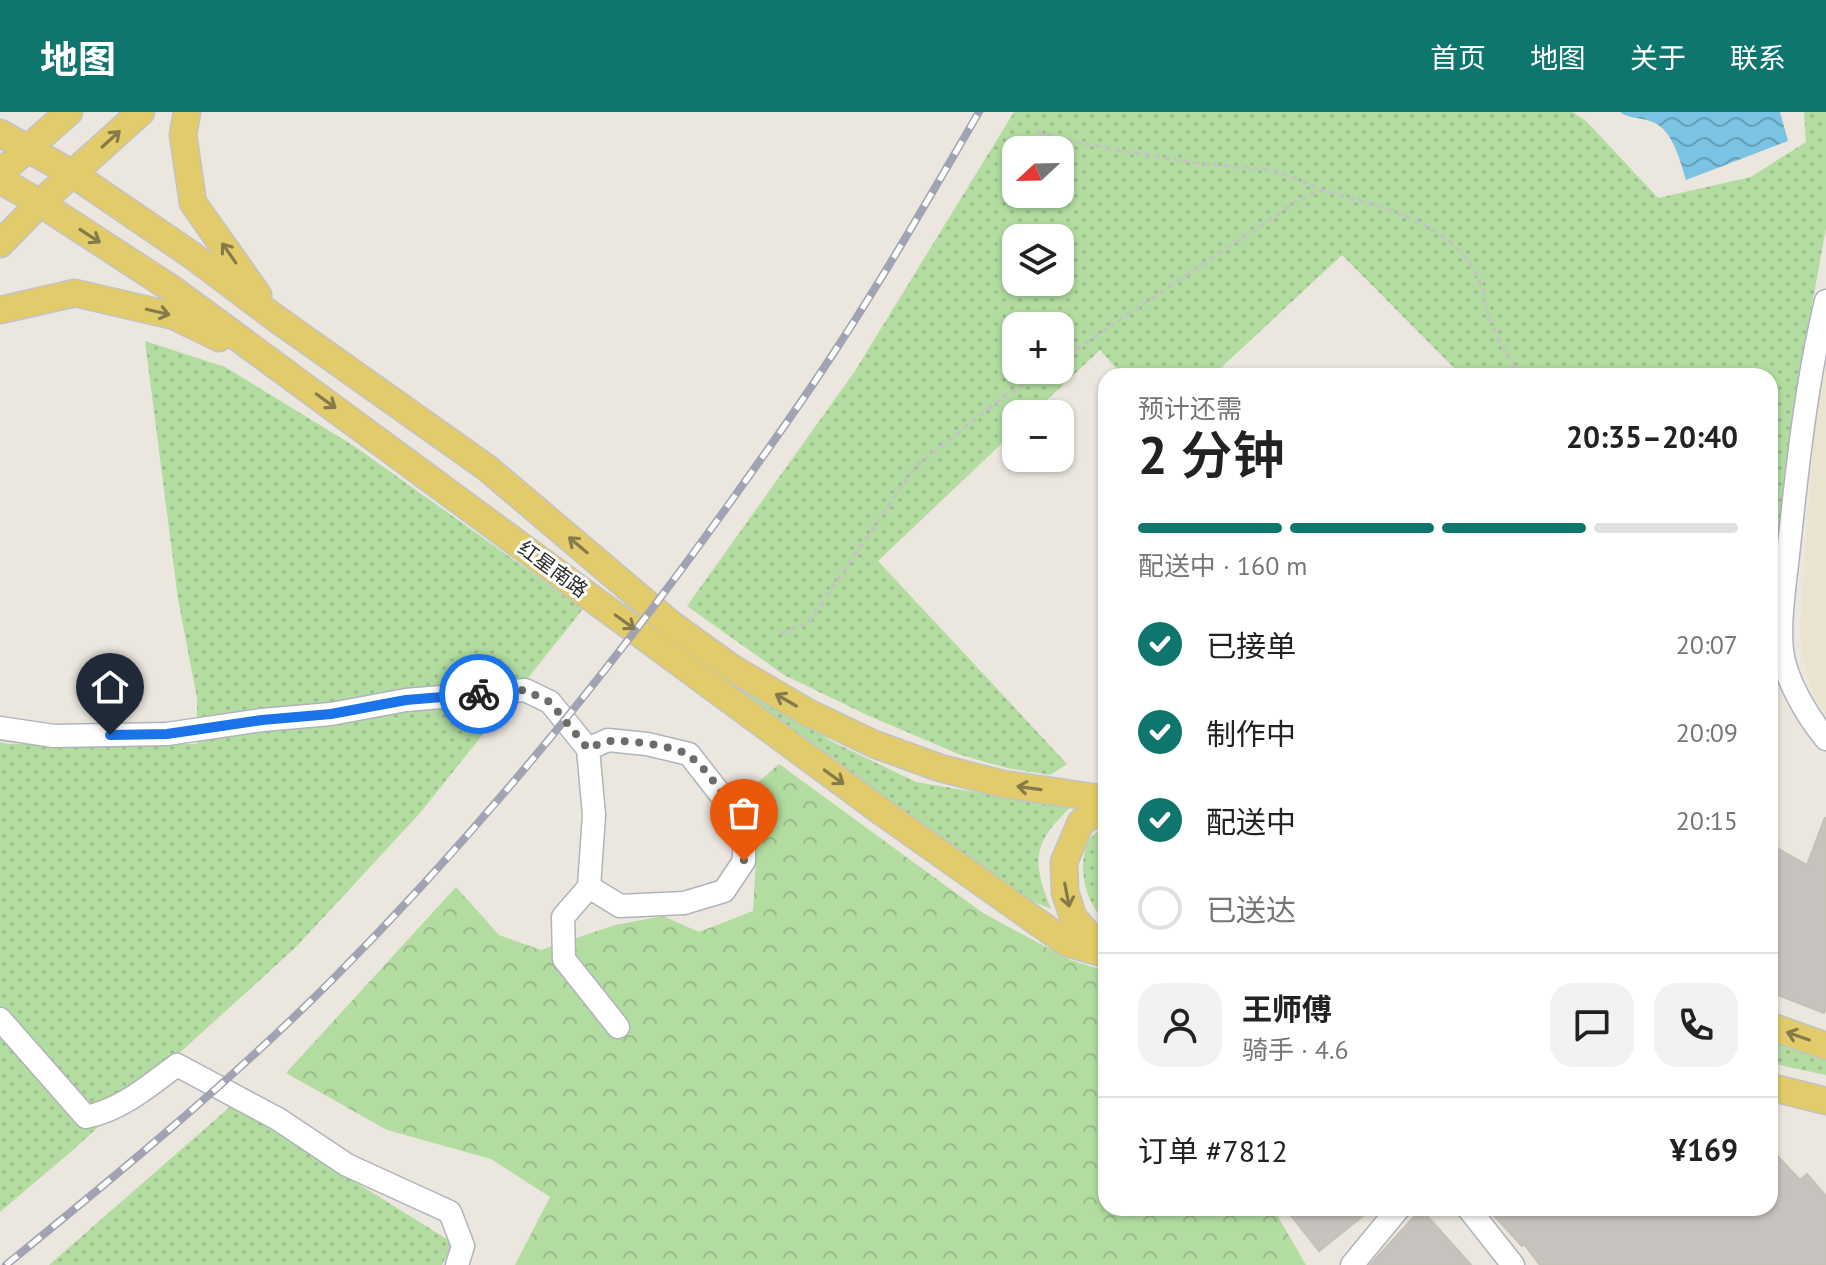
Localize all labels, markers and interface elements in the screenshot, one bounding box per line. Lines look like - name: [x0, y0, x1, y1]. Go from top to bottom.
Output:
- text: 地图: [40, 34, 116, 83]
- text: 首页: [1430, 39, 1486, 76]
- text: 地图: [1530, 39, 1586, 76]
- text: 关于: [1630, 39, 1686, 76]
- text: 联系: [1730, 39, 1786, 76]
- one-way arrow: [101, 130, 121, 148]
- north arrow: [1002, 136, 1074, 208]
- map controls: [1002, 136, 1074, 472]
- button: layers: [1002, 224, 1074, 296]
- one-way arrow: [78, 228, 101, 244]
- one-way arrow: [221, 243, 237, 265]
- one-way arrow: [145, 305, 170, 320]
- button: +: [1002, 312, 1074, 384]
- text: 预计还需: [1138, 392, 1242, 425]
- one-way arrow: [314, 393, 336, 410]
- button: −: [1002, 400, 1074, 472]
- text: 20:35–20:40: [1566, 417, 1738, 456]
- text: 2 分钟: [1138, 421, 1285, 488]
- street label: 红星南路: [513, 535, 593, 603]
- one-way arrow: [568, 536, 588, 554]
- text: 配送中 · 160 m: [1138, 549, 1307, 582]
- one-way arrow: [614, 613, 635, 630]
- icon: check: [1138, 622, 1182, 666]
- text: 已接单: [1206, 626, 1296, 665]
- text: 20:07: [1676, 628, 1738, 661]
- pin: [76, 653, 144, 735]
- courier: [439, 654, 519, 734]
- icon: home: [88, 665, 132, 709]
- icon: bike: [457, 672, 501, 716]
- one-way arrow: [775, 692, 798, 708]
- icon: check: [1138, 710, 1182, 754]
- text: 制作中: [1206, 714, 1296, 753]
- text: 20:09: [1676, 716, 1738, 749]
- one-way arrow: [823, 768, 844, 785]
- pin: [710, 779, 778, 861]
- one-way arrow: [1017, 780, 1042, 795]
- icon: bag: [722, 791, 766, 835]
- icon: check: [1138, 798, 1182, 842]
- text: 配送中: [1206, 802, 1296, 841]
- text: 20:15: [1676, 804, 1738, 837]
- one-way arrow: [1061, 882, 1076, 907]
- text: 已送达: [1206, 890, 1296, 929]
- button: person: [1138, 983, 1222, 1067]
- button: chat: [1550, 983, 1634, 1067]
- button: phone: [1654, 983, 1738, 1067]
- text: 王师傅: [1242, 989, 1332, 1028]
- one-way arrow: [1786, 1028, 1811, 1042]
- text: 骑手 · 4.6: [1242, 1033, 1349, 1066]
- text: ¥169: [1670, 1130, 1738, 1169]
- text: 订单 #7812: [1138, 1131, 1288, 1170]

